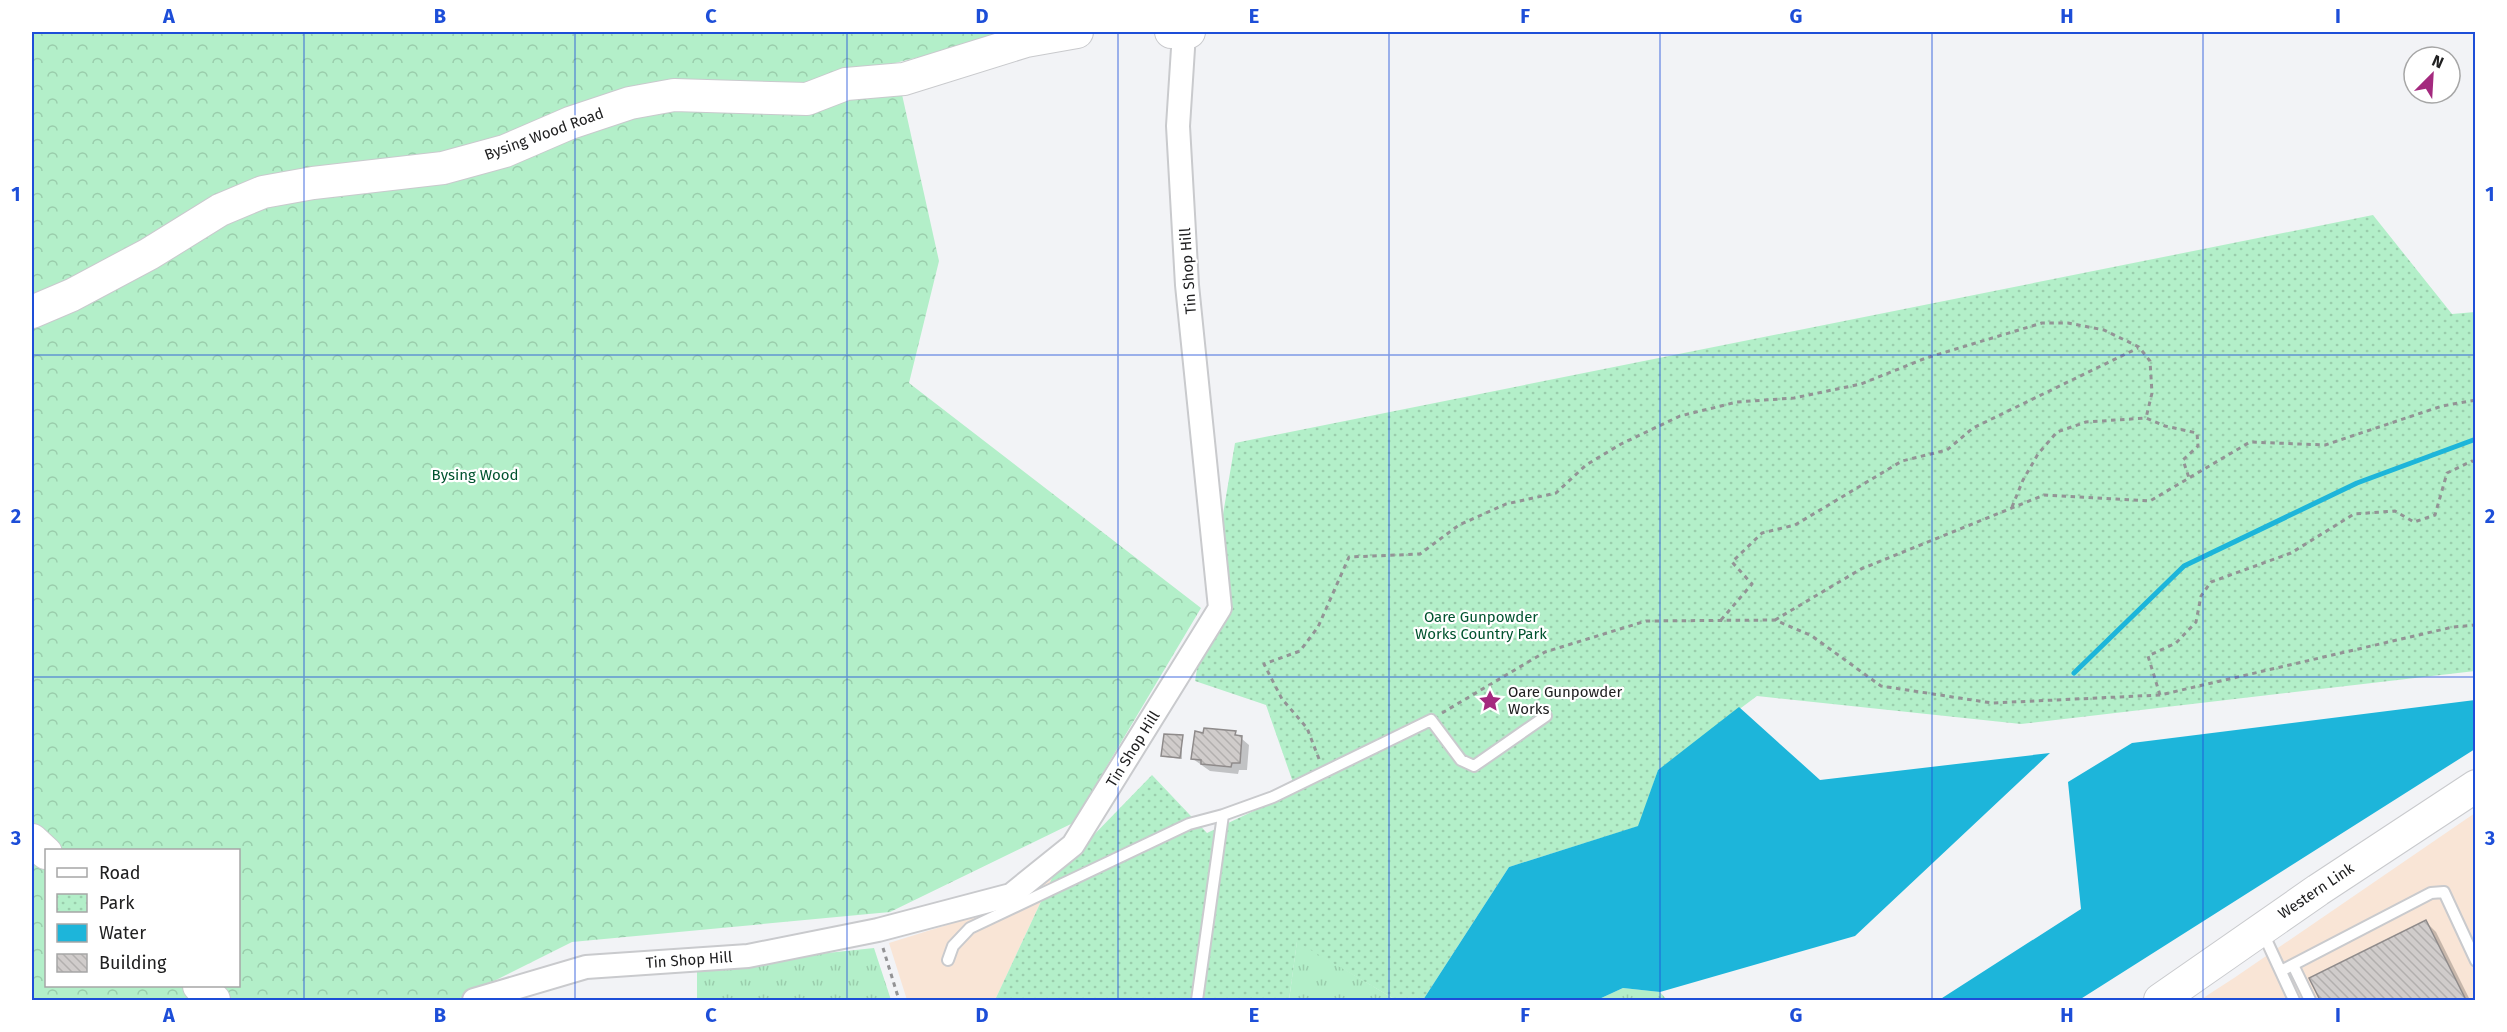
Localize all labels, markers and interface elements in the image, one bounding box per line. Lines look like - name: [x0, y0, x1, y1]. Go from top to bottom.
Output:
- text: A: [162, 4, 176, 28]
- text: B: [434, 4, 446, 28]
- text: C: [705, 4, 717, 28]
- text: D: [975, 4, 989, 28]
- text: E: [1249, 4, 1259, 28]
- text: F: [1520, 4, 1530, 28]
- text: G: [1790, 4, 1802, 28]
- text: H: [2060, 4, 2074, 28]
- text: I: [2335, 4, 2341, 28]
- north arrow: [2402, 45, 2462, 105]
- text: N: [2429, 51, 2447, 73]
- street label: Bysing Wood Road: [482, 104, 606, 164]
- text: 1: [11, 182, 21, 206]
- text: 1: [2485, 182, 2495, 206]
- street label: Tin Shop Hill: [1176, 227, 1200, 315]
- park label: Bysing Wood: [432, 466, 518, 484]
- text: 2: [11, 504, 21, 528]
- text: 2: [2485, 504, 2495, 528]
- park label: Oare Gunpowder Works Country Park: [1415, 608, 1547, 643]
- place label: Oare Gunpowder Works: [1508, 683, 1622, 718]
- place icon: Oare Gunpowder Works: [1477, 688, 1503, 714]
- street label: Tin Shop Hill: [1102, 707, 1164, 790]
- text: 3: [10, 826, 21, 850]
- text: 3: [2484, 826, 2495, 850]
- legend: [45, 849, 240, 987]
- street label: Western Link: [2275, 859, 2358, 923]
- text: Road: [99, 862, 141, 884]
- text: Park: [99, 892, 135, 914]
- text: Water: [99, 922, 146, 944]
- street label: Tin Shop Hill: [645, 948, 733, 972]
- text: Building: [99, 952, 167, 974]
- text: A: [162, 1003, 176, 1027]
- text: B: [434, 1003, 446, 1027]
- text: C: [705, 1003, 717, 1027]
- text: D: [975, 1003, 989, 1027]
- text: E: [1249, 1003, 1259, 1027]
- text: F: [1520, 1003, 1530, 1027]
- text: G: [1790, 1003, 1802, 1027]
- text: H: [2060, 1003, 2074, 1027]
- text: I: [2335, 1003, 2341, 1027]

